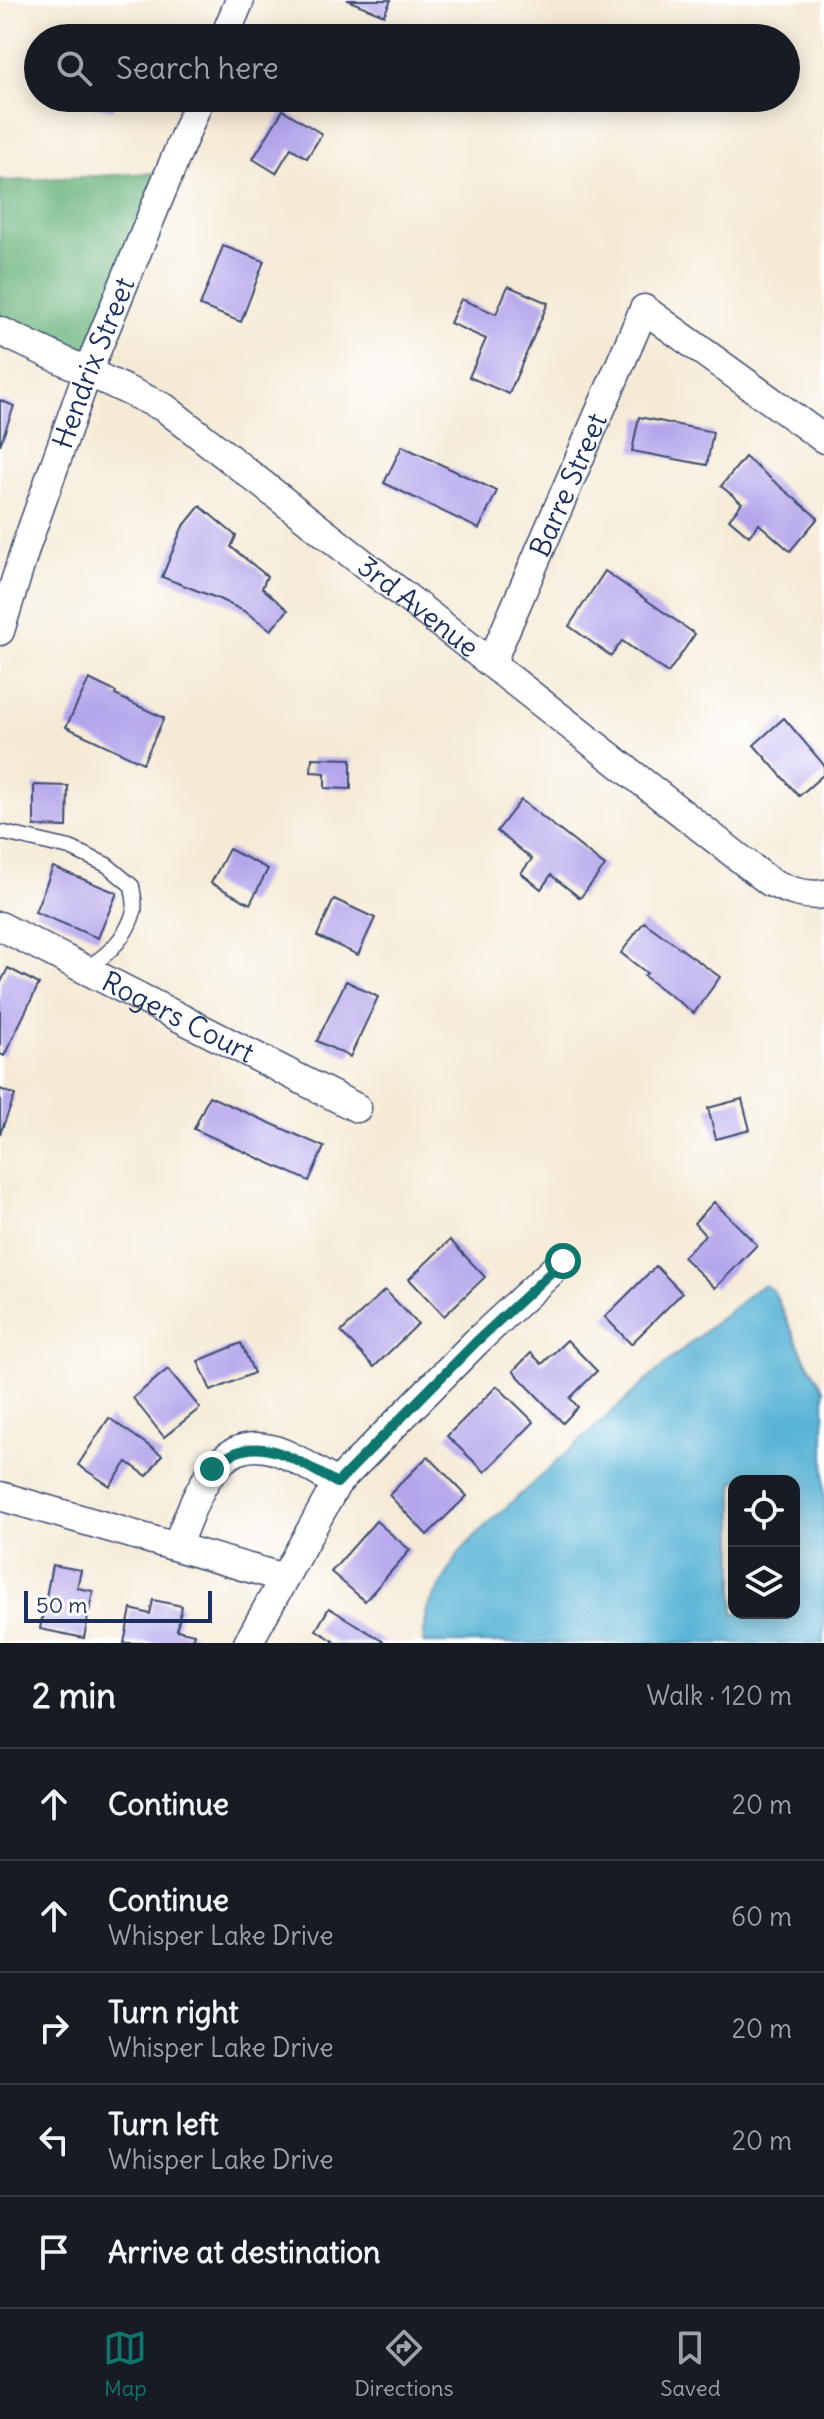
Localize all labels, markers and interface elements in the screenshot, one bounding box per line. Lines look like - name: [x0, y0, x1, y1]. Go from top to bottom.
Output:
- search box: [24, 24, 800, 112]
- icon: search: [52, 46, 96, 90]
- text: Search here: [116, 49, 279, 87]
- street label: Hendrix Street: [44, 272, 143, 453]
- street label: Barre Street: [521, 407, 615, 562]
- street label: 3rd Avenue: [351, 548, 486, 665]
- street label: Rogers Court: [96, 963, 260, 1071]
- route start: [545, 1243, 581, 1279]
- route end: [194, 1451, 230, 1487]
- map controls: [728, 1475, 800, 1619]
- button: locate: [728, 1475, 800, 1547]
- button: layers: [728, 1547, 800, 1619]
- scale bar: [24, 1587, 212, 1623]
- text: 50 m: [36, 1591, 88, 1619]
- text: 2 min: [32, 1674, 116, 1717]
- text: Walk · 120 m: [646, 1679, 792, 1712]
- icon: ahead: [32, 1782, 76, 1826]
- text: Continue: [108, 1785, 229, 1823]
- text: 20 m: [732, 1788, 792, 1821]
- text: Continue: [108, 1881, 229, 1919]
- icon: ahead: [32, 1894, 76, 1938]
- text: 60 m: [731, 1900, 792, 1933]
- text: Whisper Lake Drive: [108, 1919, 333, 1952]
- text: Turn right: [108, 1993, 239, 2031]
- icon: right: [32, 2006, 76, 2050]
- text: 20 m: [732, 2012, 792, 2045]
- text: Whisper Lake Drive: [108, 2031, 333, 2064]
- text: Turn left: [108, 2105, 219, 2143]
- icon: left: [32, 2118, 76, 2162]
- text: 20 m: [732, 2124, 792, 2157]
- text: Whisper Lake Drive: [108, 2143, 333, 2176]
- icon: arrive: [32, 2230, 76, 2274]
- text: Arrive at destination: [108, 2233, 380, 2271]
- tab: Map: [103, 2326, 147, 2402]
- tab: Directions: [354, 2326, 454, 2402]
- tab: Saved: [660, 2326, 721, 2402]

